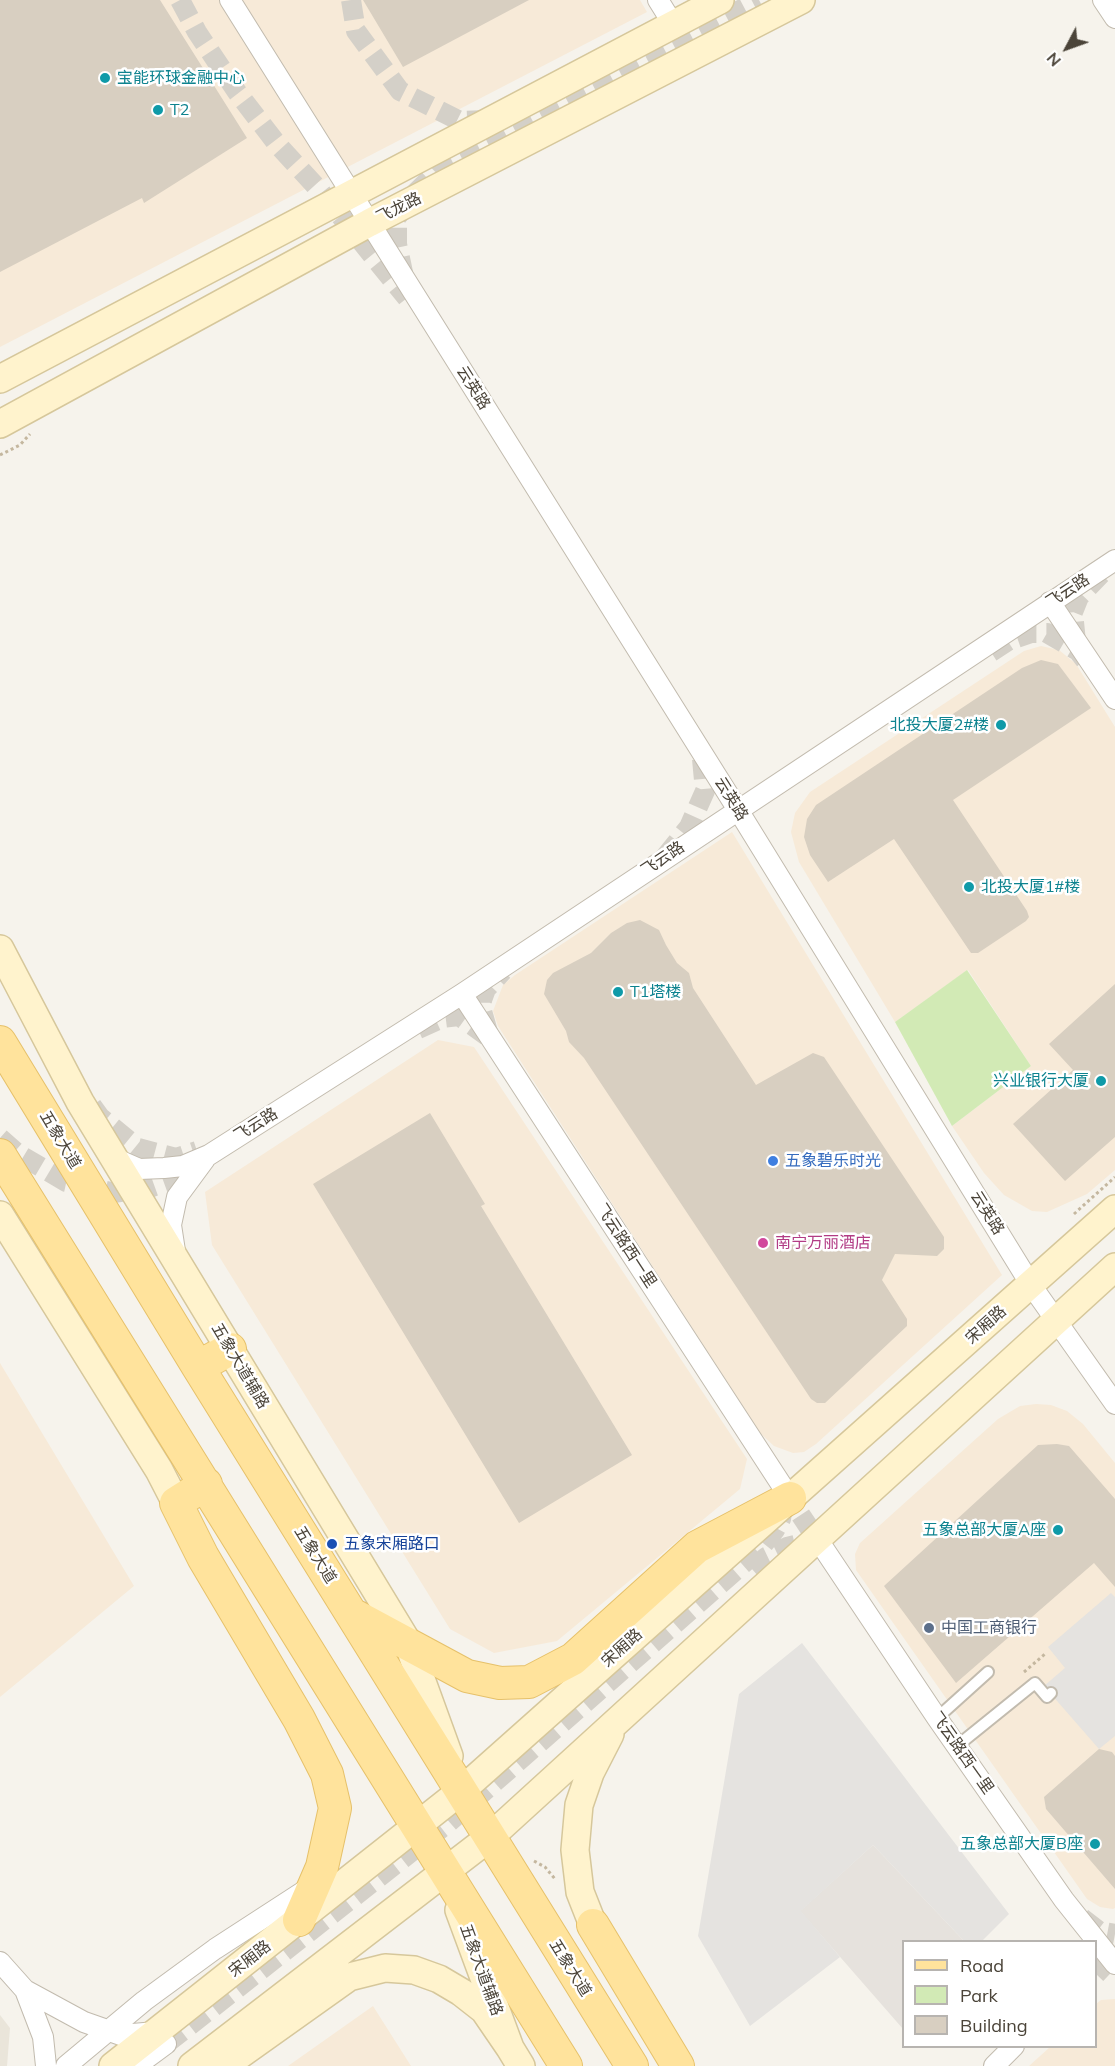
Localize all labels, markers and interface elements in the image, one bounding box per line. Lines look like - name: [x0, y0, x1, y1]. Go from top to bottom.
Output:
- north arrow: [1037, 18, 1097, 78]
- text: N: [1042, 49, 1065, 71]
- place label: 宝能环球金融中心: [117, 68, 245, 88]
- marker: 宝能环球金融中心: [98, 71, 112, 85]
- place label: T2: [170, 100, 189, 120]
- marker: T2: [151, 103, 165, 117]
- street label: 飞龙路: [373, 189, 425, 227]
- street label: 云英路: [452, 363, 494, 413]
- street label: 飞云路: [1043, 570, 1093, 612]
- place label: 北投大厦2#楼: [890, 715, 989, 735]
- marker: 北投大厦2#楼: [994, 718, 1008, 732]
- street label: 云英路: [710, 774, 752, 824]
- street label: 飞云路: [638, 838, 688, 880]
- place label: 北投大厦1#楼: [981, 877, 1080, 897]
- marker: 北投大厦1#楼: [962, 880, 976, 894]
- place label: T1塔楼: [630, 982, 681, 1002]
- marker: T1塔楼: [611, 985, 625, 999]
- place label: 兴业银行大厦: [993, 1071, 1089, 1091]
- marker: 兴业银行大厦: [1094, 1074, 1108, 1088]
- street label: 飞云路: [231, 1104, 281, 1146]
- street label: 五象大道: [35, 1108, 85, 1172]
- place label: 五象碧乐时光: [785, 1151, 881, 1171]
- marker: 五象碧乐时光: [766, 1154, 780, 1168]
- street label: 云英路: [966, 1188, 1008, 1238]
- street label: 飞云路西一里: [592, 1201, 660, 1291]
- place label: 南宁万丽酒店: [775, 1233, 871, 1253]
- marker: 南宁万丽酒店: [756, 1236, 770, 1250]
- street label: 宋厢路: [962, 1302, 1010, 1348]
- street label: 五象大道辅路: [207, 1320, 273, 1412]
- place label: 五象总部大厦A座: [922, 1520, 1046, 1540]
- street label: 五象大道: [290, 1523, 340, 1587]
- marker: 五象总部大厦A座: [1051, 1523, 1065, 1537]
- place label: 五象宋厢路口: [344, 1534, 440, 1554]
- marker: 五象宋厢路口: [325, 1537, 339, 1551]
- place label: 中国工商银行: [941, 1618, 1037, 1638]
- marker: 中国工商银行: [922, 1621, 936, 1635]
- street label: 宋厢路: [598, 1625, 646, 1671]
- street label: 飞云路西一里: [927, 1708, 997, 1798]
- place label: 五象总部大厦B座: [960, 1834, 1083, 1854]
- marker: 五象总部大厦B座: [1088, 1837, 1102, 1851]
- street label: 五象大道辅路: [456, 1922, 506, 2018]
- street label: 五象大道: [545, 1936, 595, 2000]
- street label: 宋厢路: [225, 1937, 275, 1981]
- legend: [902, 1940, 1097, 2048]
- text: Road: [960, 1954, 1004, 1977]
- text: Park: [960, 1984, 998, 2007]
- text: Building: [960, 2014, 1028, 2037]

